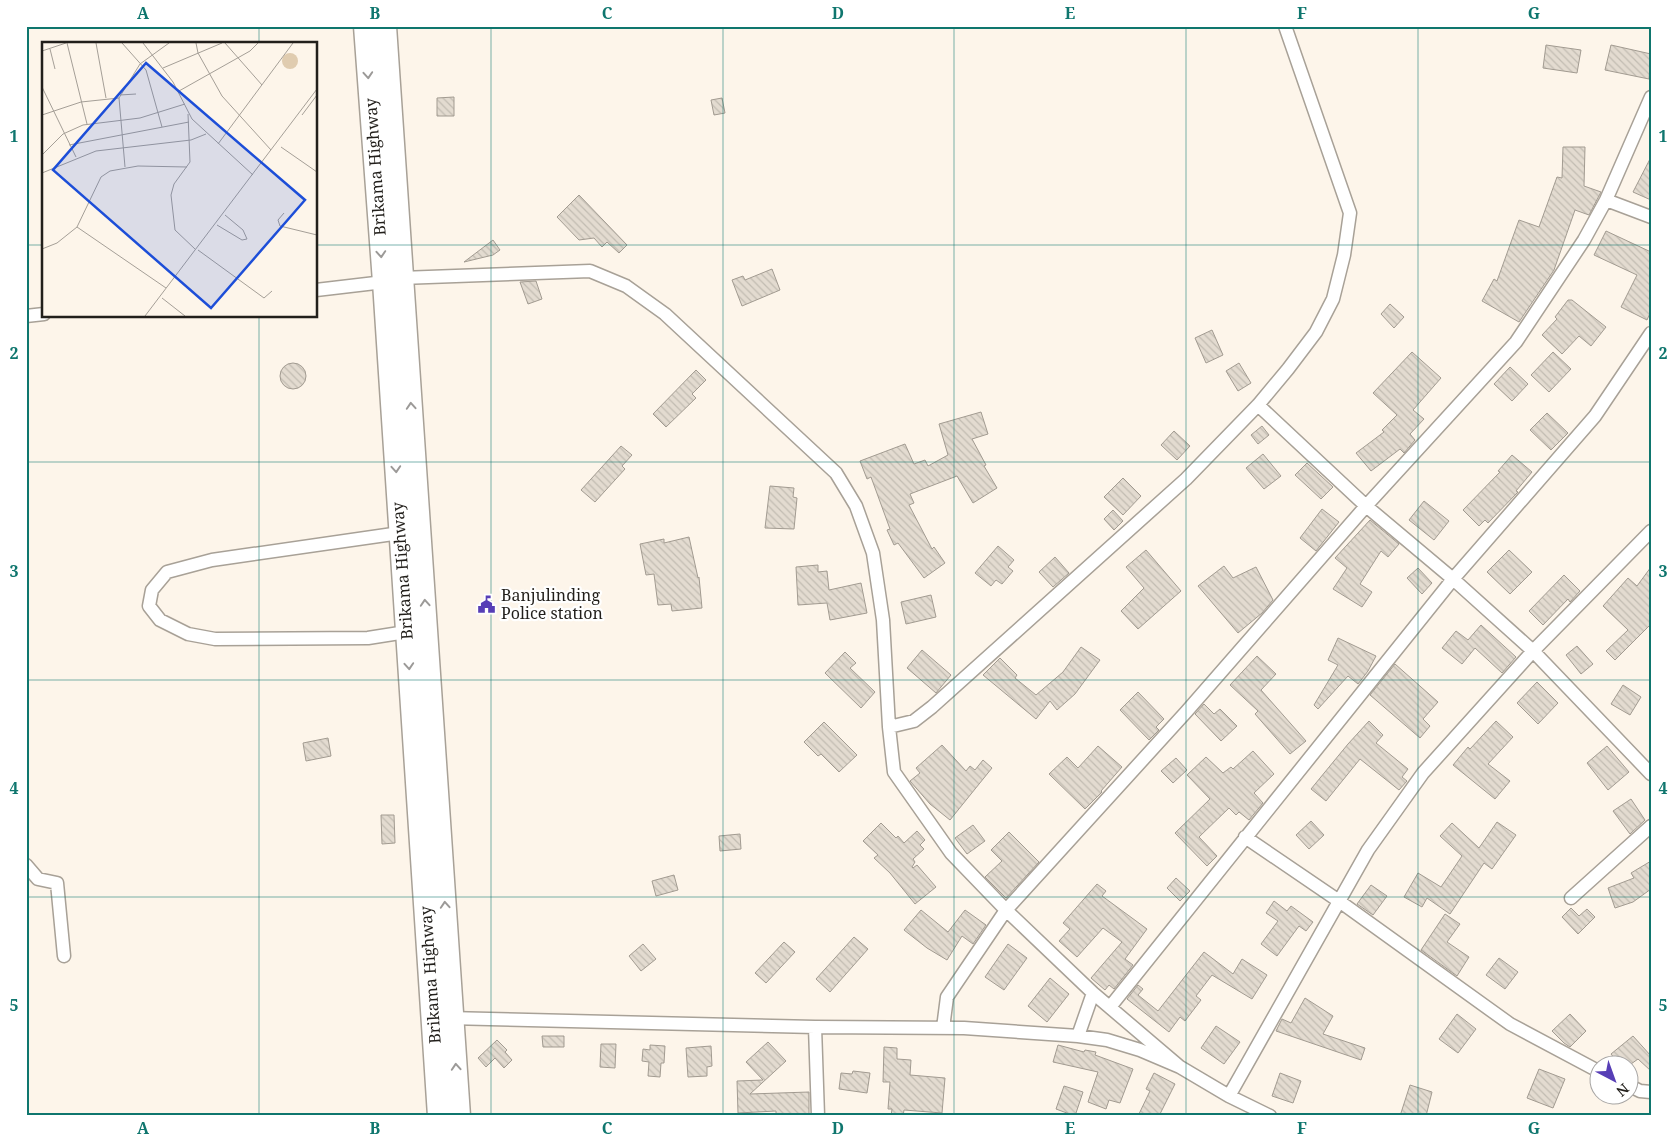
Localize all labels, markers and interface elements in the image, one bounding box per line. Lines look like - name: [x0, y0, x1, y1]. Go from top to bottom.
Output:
- text: A: [137, 2, 150, 24]
- text: B: [370, 2, 381, 24]
- text: C: [602, 2, 613, 24]
- text: D: [832, 2, 844, 24]
- text: E: [1065, 2, 1075, 24]
- text: F: [1297, 2, 1307, 24]
- text: G: [1528, 2, 1540, 24]
- inset map: [42, 42, 318, 318]
- one-way arrow: [362, 71, 373, 79]
- street label: Brikama Highway: [359, 97, 391, 237]
- text: 1: [9, 125, 19, 147]
- text: 1: [1658, 125, 1668, 147]
- one-way arrow: [376, 251, 387, 259]
- text: 2: [9, 342, 19, 364]
- text: 2: [1658, 342, 1668, 364]
- one-way arrow: [406, 402, 417, 410]
- one-way arrow: [390, 465, 401, 473]
- street label: Brikama Highway: [386, 501, 418, 641]
- text: 3: [9, 560, 19, 582]
- text: 3: [1658, 560, 1668, 582]
- place label: Banjulinding Police station: [501, 584, 603, 624]
- public building icon: Banjulinding Police station: [477, 594, 497, 614]
- one-way arrow: [420, 599, 431, 607]
- one-way arrow: [403, 662, 414, 670]
- text: 4: [9, 777, 19, 799]
- text: 4: [1658, 777, 1668, 799]
- one-way arrow: [440, 901, 451, 909]
- street label: Brikama Highway: [414, 905, 446, 1045]
- text: 5: [9, 994, 19, 1016]
- text: 5: [1658, 994, 1668, 1016]
- north arrow: [1590, 1054, 1640, 1104]
- one-way arrow: [451, 1063, 462, 1071]
- text: N: [1612, 1079, 1633, 1101]
- text: A: [137, 1117, 150, 1139]
- text: B: [370, 1117, 381, 1139]
- text: C: [602, 1117, 613, 1139]
- text: D: [832, 1117, 844, 1139]
- text: E: [1065, 1117, 1075, 1139]
- text: F: [1297, 1117, 1307, 1139]
- text: G: [1528, 1117, 1540, 1139]

